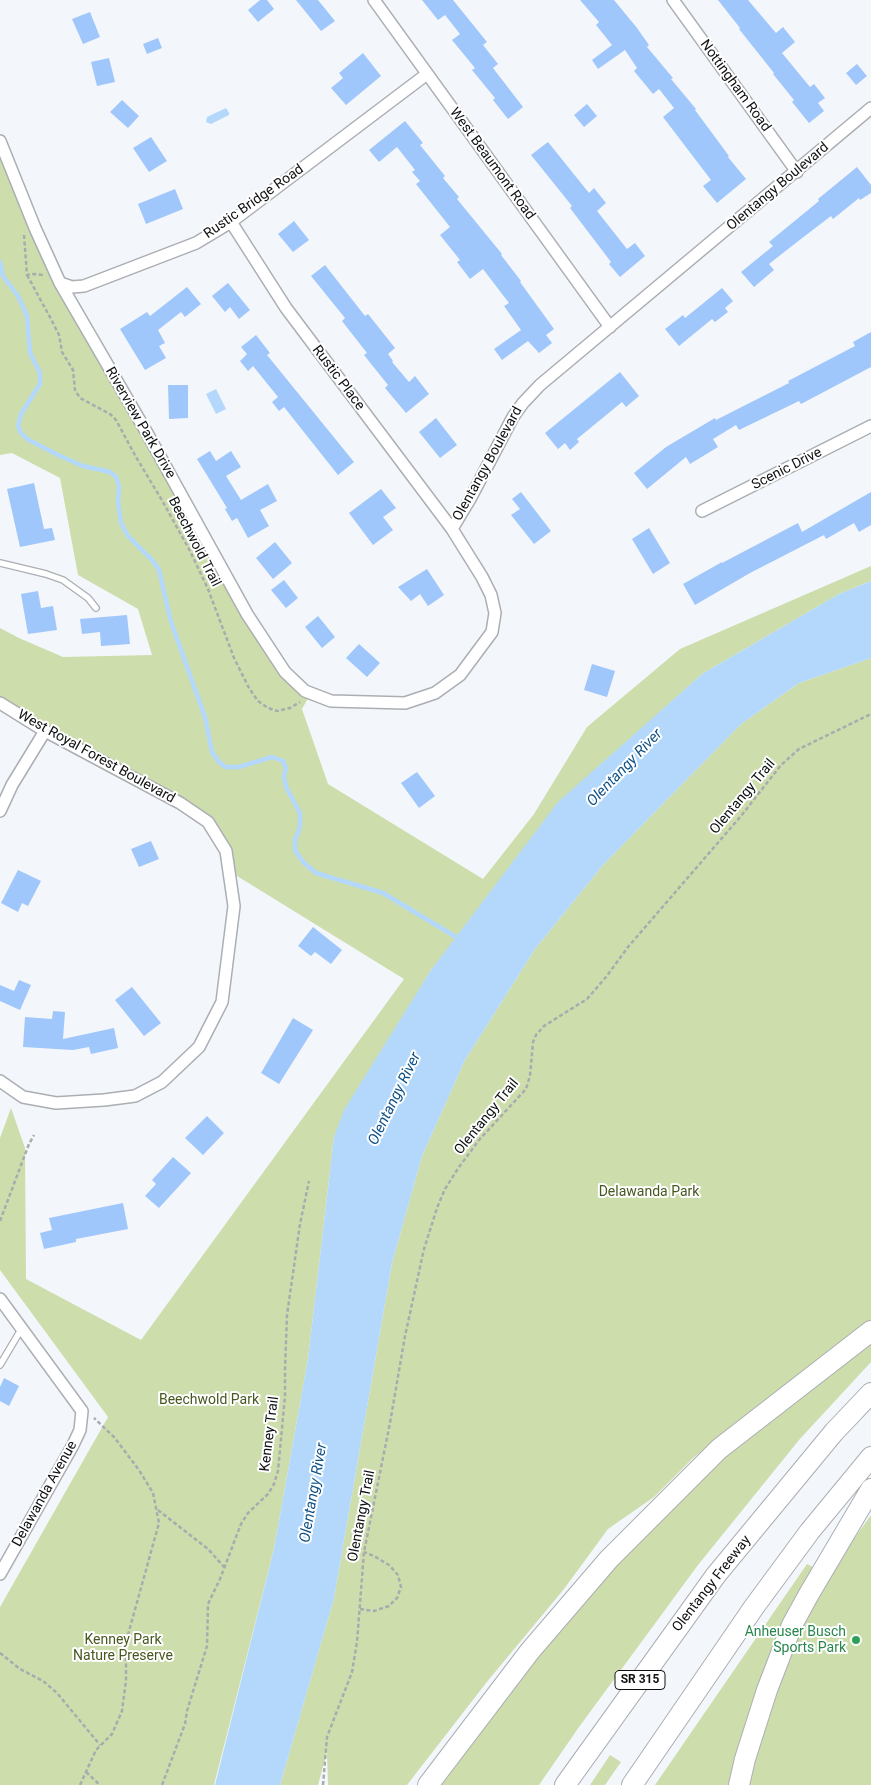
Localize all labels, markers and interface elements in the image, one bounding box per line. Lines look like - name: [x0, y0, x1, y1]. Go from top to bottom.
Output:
- street label: Nottingham Road: [696, 37, 774, 135]
- street label: West Beaumont Road: [446, 105, 538, 223]
- street label: Olentangy Boulevard: [724, 139, 832, 235]
- street label: Rustic Bridge Road: [201, 161, 307, 243]
- street label: Rustic Place: [308, 342, 368, 414]
- street label: Riverview Park Drive: [101, 364, 179, 482]
- street label: Olentangy Boulevard: [450, 404, 526, 524]
- street label: Scenic Drive: [749, 444, 825, 494]
- street label: Beechwold Trail: [164, 494, 224, 590]
- street label: West Royal Forest Boulevard: [14, 707, 178, 807]
- water label: Olentangy River: [583, 725, 667, 811]
- street label: Olentangy Trail: [707, 756, 779, 838]
- water label: Olentangy River: [365, 1050, 425, 1148]
- street label: Olentangy Trail: [451, 1076, 523, 1158]
- park label: Delawanda Park: [599, 1184, 699, 1200]
- park label: Beechwold Park: [159, 1392, 259, 1408]
- street label: Kenney Trail: [257, 1395, 283, 1473]
- street label: Delawanda Avenue: [9, 1438, 81, 1550]
- water label: Olentangy River: [296, 1442, 332, 1544]
- street label: Olentangy Trail: [345, 1469, 379, 1563]
- street label: Olentangy Freeway: [669, 1532, 755, 1636]
- place label: Anheuser Busch Sports Park: [745, 1624, 846, 1656]
- park label: Kenney Park Nature Preserve: [73, 1632, 173, 1664]
- marker: Anheuser Busch Sports Park: [850, 1634, 862, 1646]
- road number: SR 315: [615, 1670, 665, 1690]

